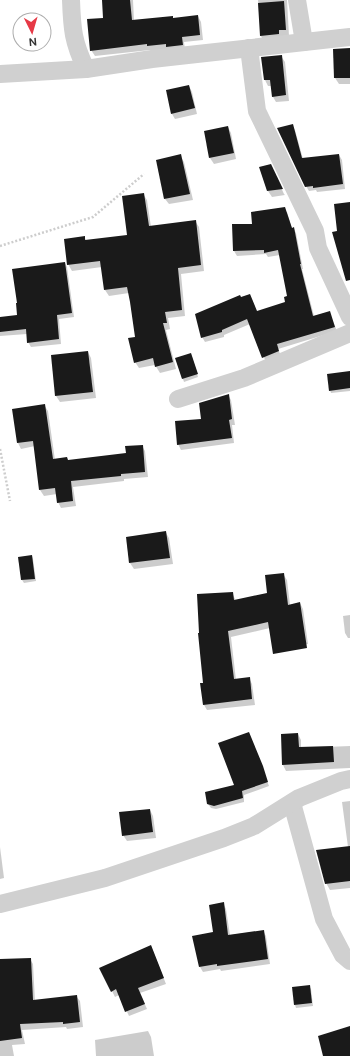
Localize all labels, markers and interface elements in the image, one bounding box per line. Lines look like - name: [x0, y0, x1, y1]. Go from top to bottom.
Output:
- north arrow: [12, 12, 52, 52]
- text: N: [28, 35, 37, 49]

